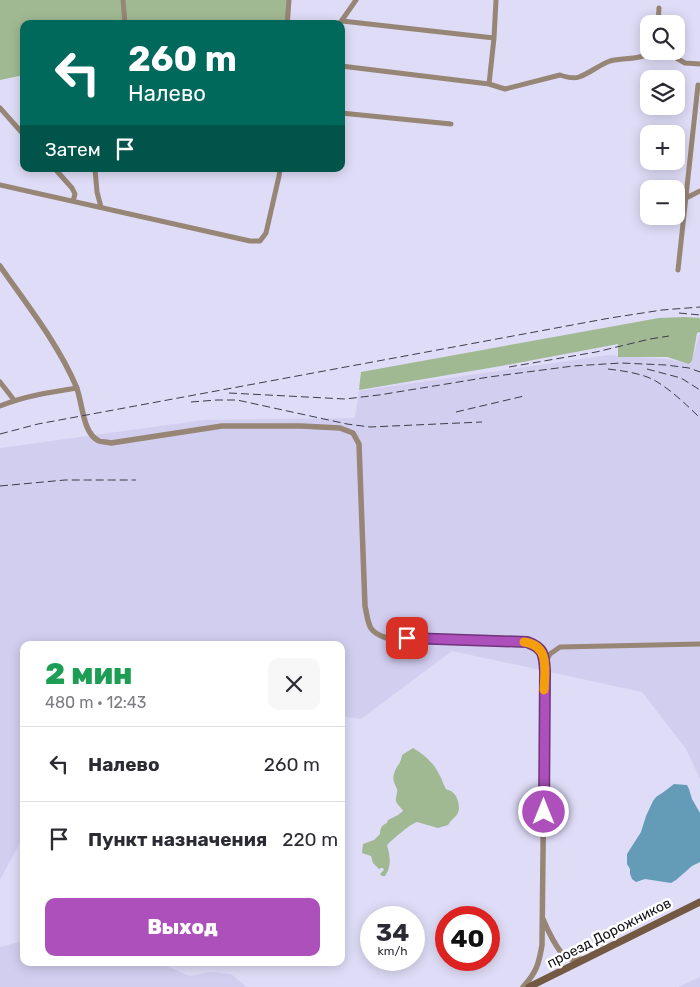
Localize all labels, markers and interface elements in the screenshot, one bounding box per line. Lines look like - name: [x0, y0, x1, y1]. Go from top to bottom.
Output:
- map controls: [640, 15, 685, 225]
- button: search: [640, 15, 685, 60]
- text: 260 m: [128, 38, 237, 80]
- icon: left: [45, 40, 110, 105]
- button: layers: [640, 70, 685, 115]
- text: Налево: [128, 80, 206, 107]
- button: +: [640, 125, 685, 170]
- icon: arrive: [111, 135, 139, 163]
- text: Затем: [45, 138, 101, 161]
- button: −: [640, 180, 685, 225]
- pin: [386, 617, 428, 659]
- icon: arrive: [393, 624, 421, 652]
- text: 2 мин: [45, 656, 133, 692]
- button: close: [268, 658, 320, 710]
- text: 480 m · 12:43: [45, 693, 146, 712]
- icon: left: [45, 750, 73, 778]
- text: Налево: [88, 753, 160, 776]
- text: 260 m: [264, 753, 320, 776]
- position arrow: [517, 785, 569, 837]
- icon: arrive: [45, 825, 73, 853]
- text: Пункт назначения: [88, 828, 267, 851]
- text: 220 m: [282, 828, 338, 851]
- street label: проезд Дорожников: [544, 894, 674, 972]
- button: Выход: [45, 898, 320, 956]
- speed limit sign: 40: [435, 906, 500, 971]
- text: 34: [376, 918, 409, 947]
- text: km/h: [378, 944, 407, 958]

